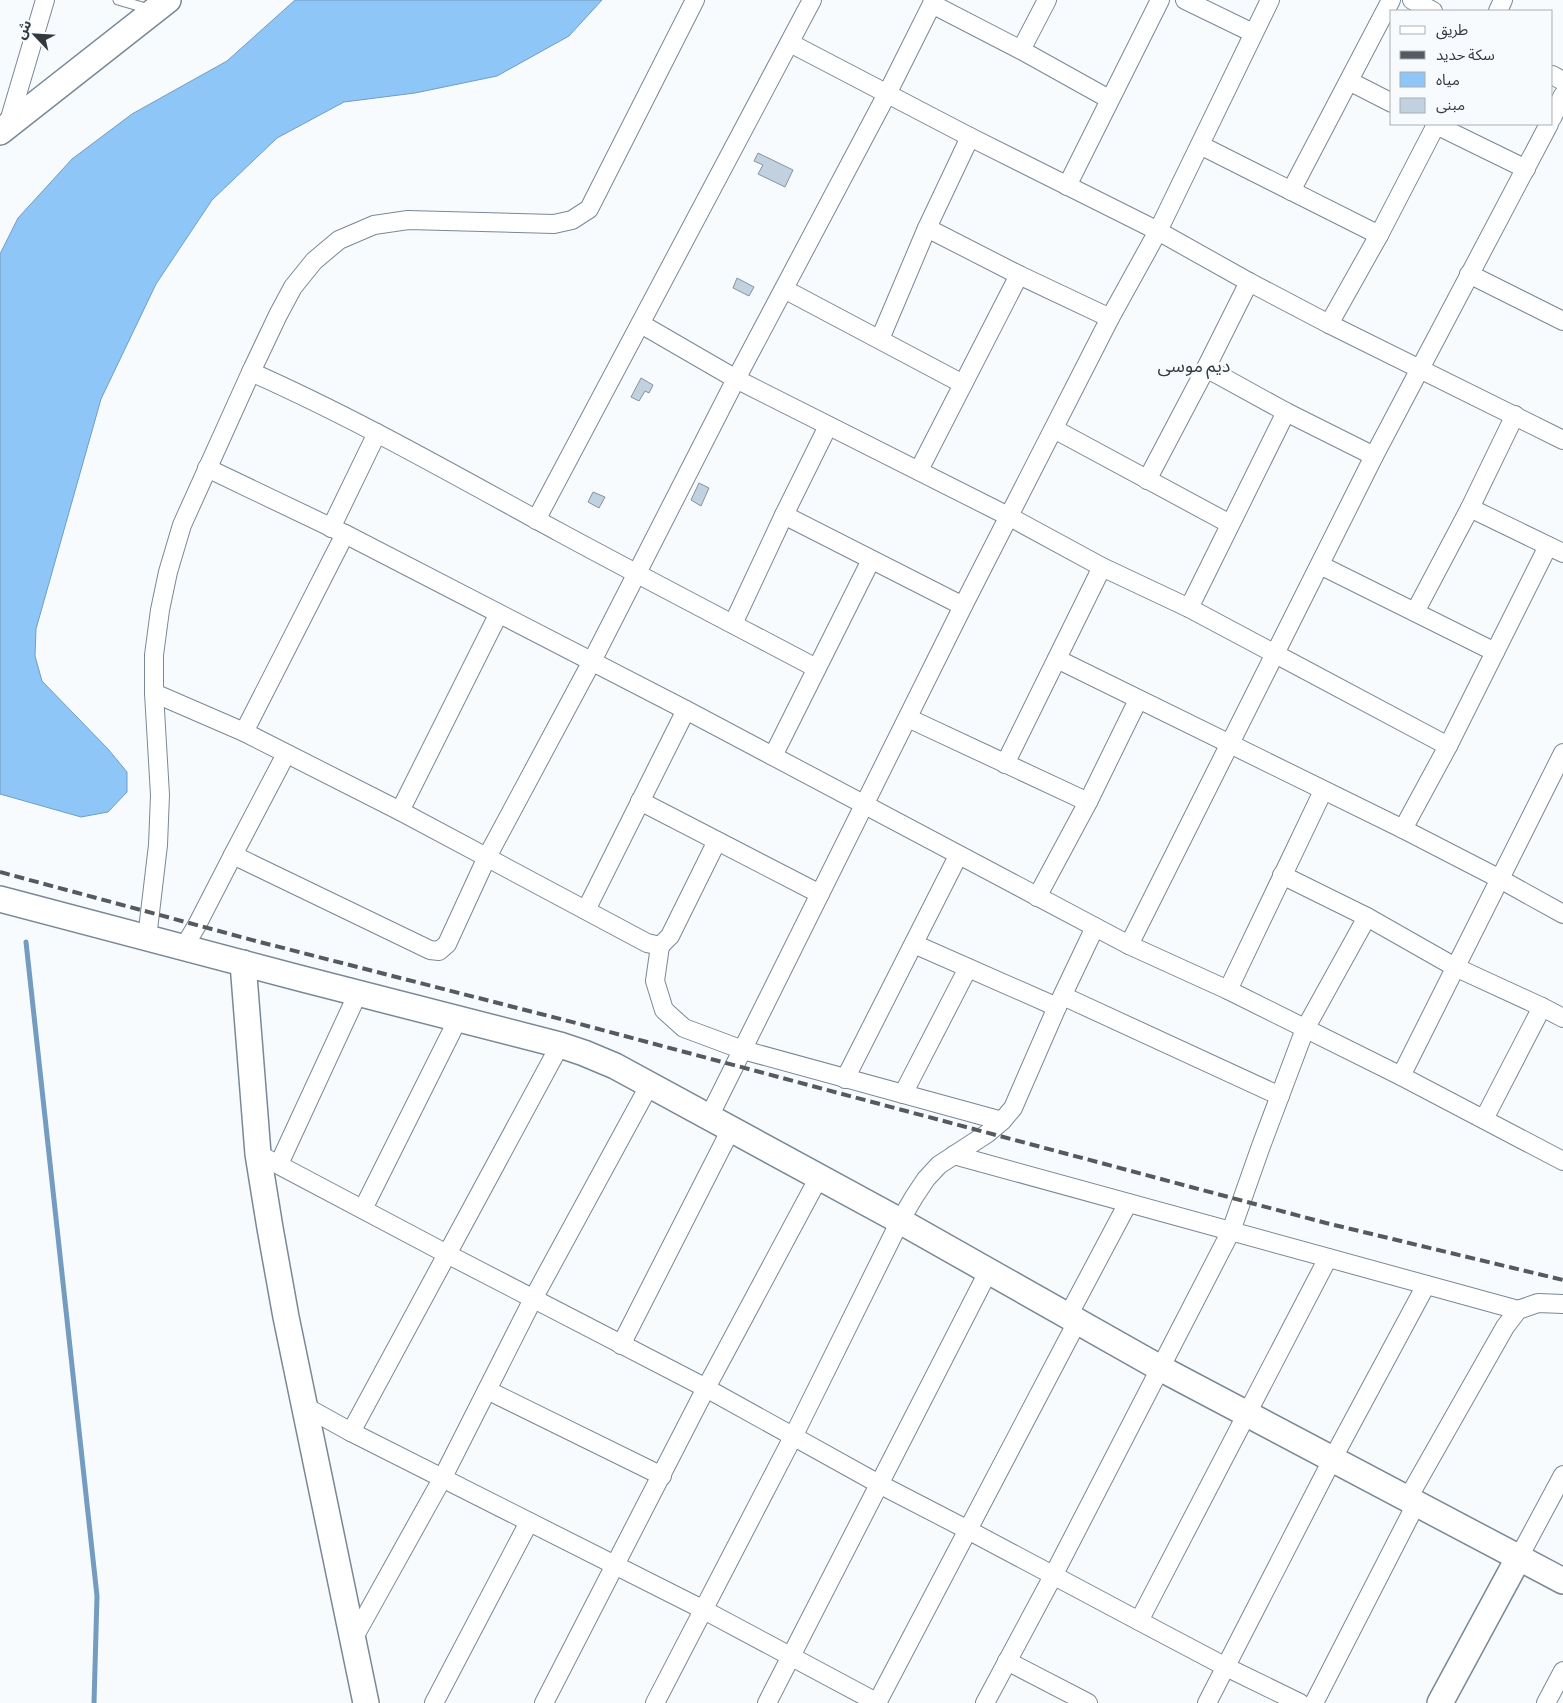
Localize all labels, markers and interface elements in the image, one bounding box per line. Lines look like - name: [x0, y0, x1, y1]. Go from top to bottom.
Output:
- north arrow: [10, 10, 60, 60]
- legend: [1390, 10, 1553, 125]
- text: ش: [12, 17, 35, 42]
- text: طريق: [1436, 22, 1468, 40]
- text: سكة حديد: [1436, 47, 1495, 63]
- text: مياه: [1436, 72, 1460, 88]
- text: مبنى: [1436, 97, 1465, 114]
- district label: ديم موسى: [1158, 356, 1230, 379]

